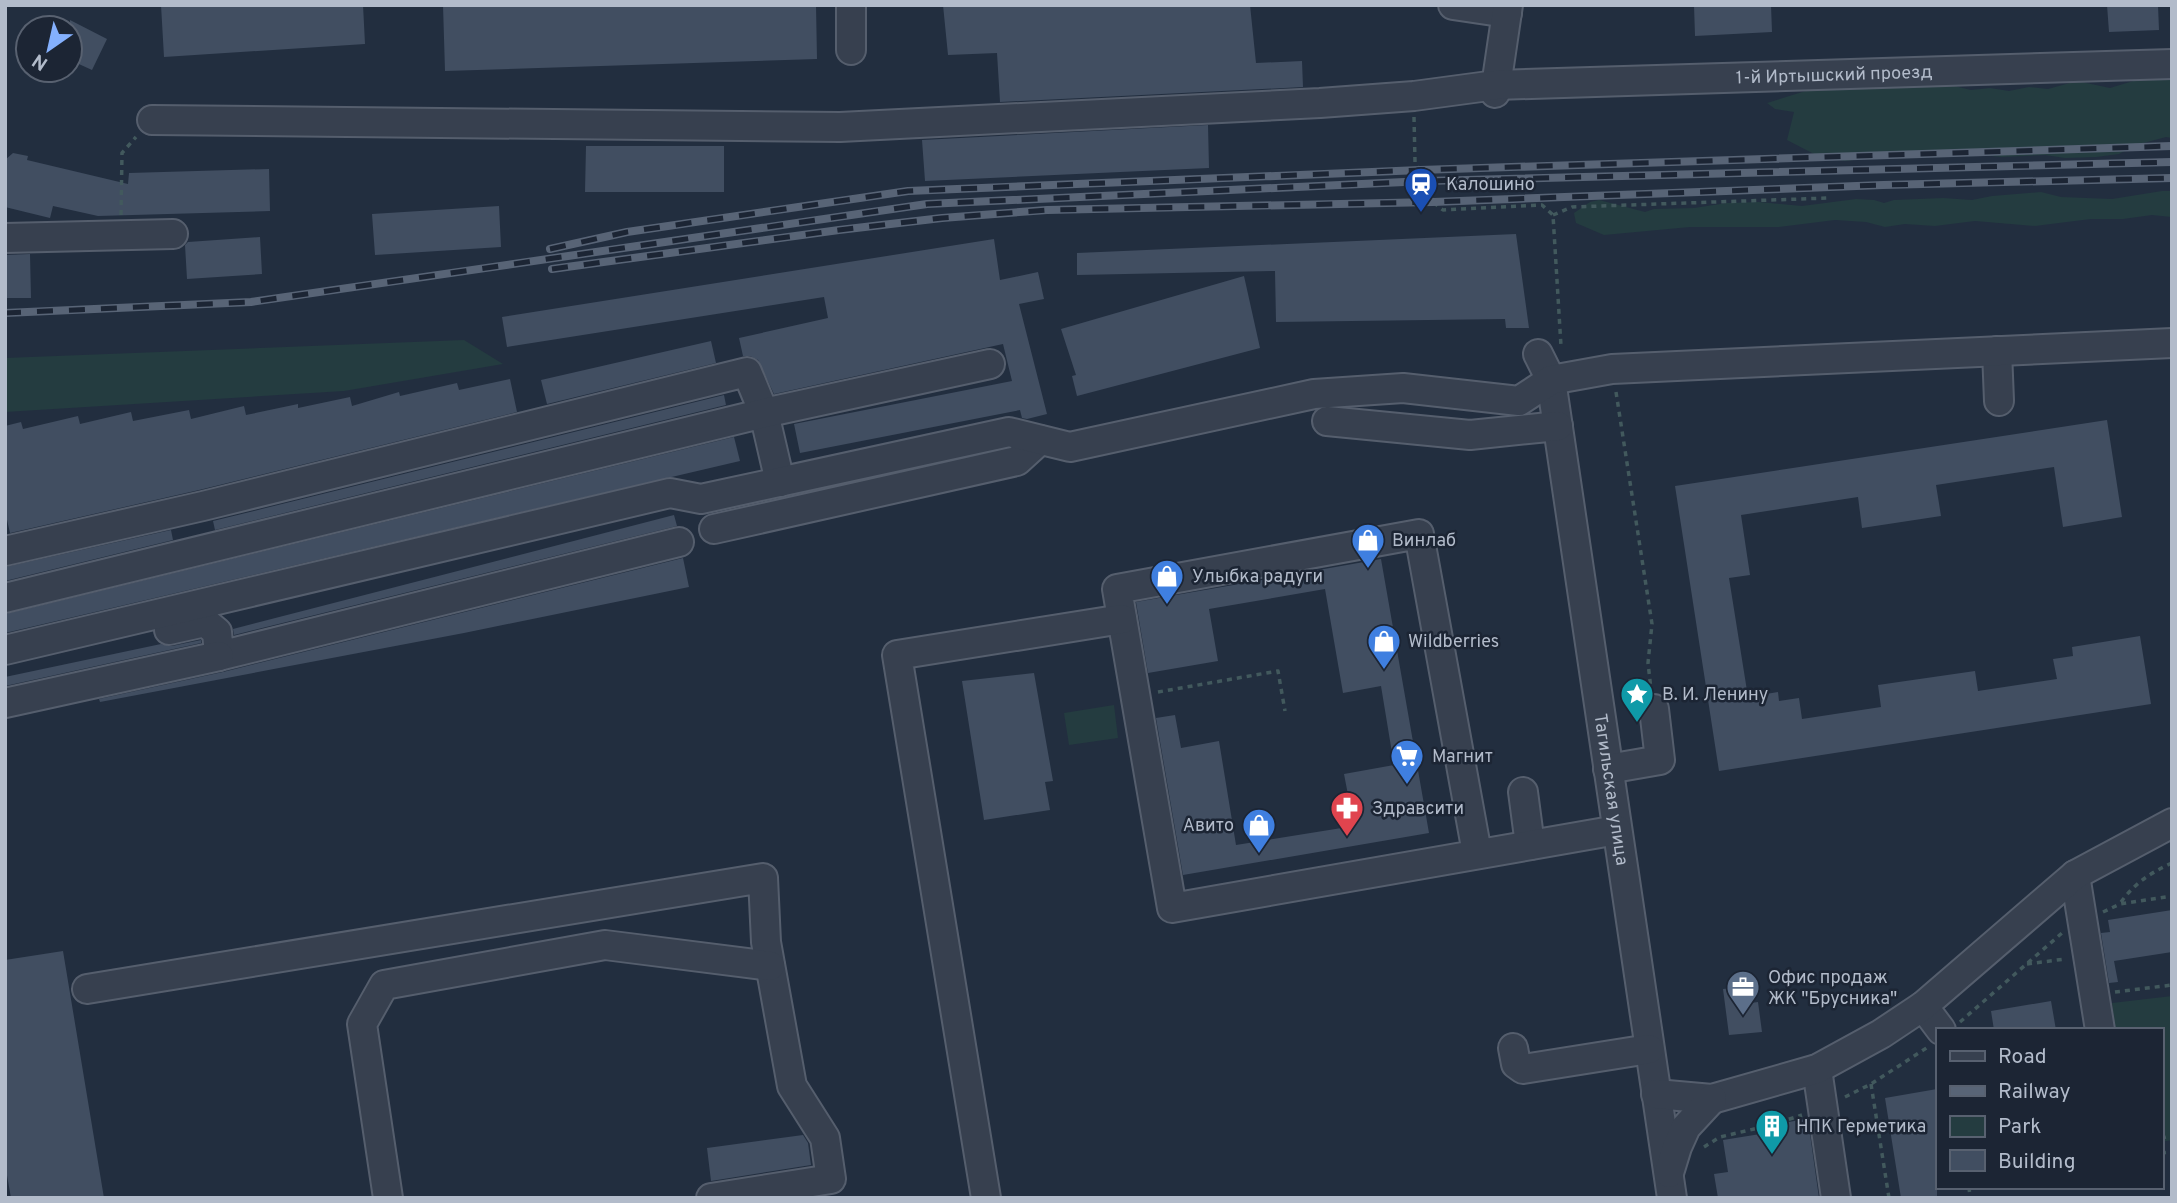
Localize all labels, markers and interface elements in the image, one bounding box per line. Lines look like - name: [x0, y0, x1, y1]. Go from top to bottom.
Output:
- north arrow: [14, 14, 84, 84]
- text: N: [28, 48, 53, 75]
- street label: 1-й Иртышский проезд: [1735, 61, 1933, 91]
- station icon: Калошино: [1402, 165, 1440, 214]
- place label: Калошино: [1446, 174, 1535, 197]
- shop icon: Винлаб: [1349, 521, 1387, 570]
- place label: Винлаб: [1392, 530, 1456, 553]
- shop icon: Улыбка радуги: [1148, 557, 1186, 606]
- place label: Улыбка радуги: [1192, 566, 1323, 589]
- shop icon: Wildberries: [1365, 622, 1403, 671]
- place label: Wildberries: [1408, 631, 1499, 654]
- place icon: В. И. Ленину: [1618, 675, 1656, 724]
- place label: В. И. Ленину: [1662, 684, 1768, 707]
- street label: Тагильская улица: [1588, 712, 1633, 867]
- supermarket icon: Магнит: [1388, 737, 1426, 786]
- place label: Магнит: [1432, 746, 1493, 769]
- pharmacy icon: Здравсити: [1328, 789, 1366, 838]
- place label: Здравсити: [1372, 798, 1464, 821]
- shop icon: Авито: [1240, 806, 1278, 855]
- place label: Авито: [1183, 815, 1234, 838]
- place label: Офис продаж ЖК "Брусника": [1768, 967, 1897, 1011]
- office icon: Офис продаж ЖК "Брусника": [1724, 968, 1762, 1017]
- legend: [1936, 1028, 2163, 1189]
- text: Road: [1998, 1044, 2047, 1071]
- text: Railway: [1998, 1079, 2071, 1106]
- building icon: НПК Герметика: [1753, 1107, 1791, 1156]
- text: Park: [1998, 1114, 2041, 1141]
- place label: НПК Герметика: [1796, 1116, 1926, 1139]
- text: Building: [1998, 1149, 2076, 1176]

